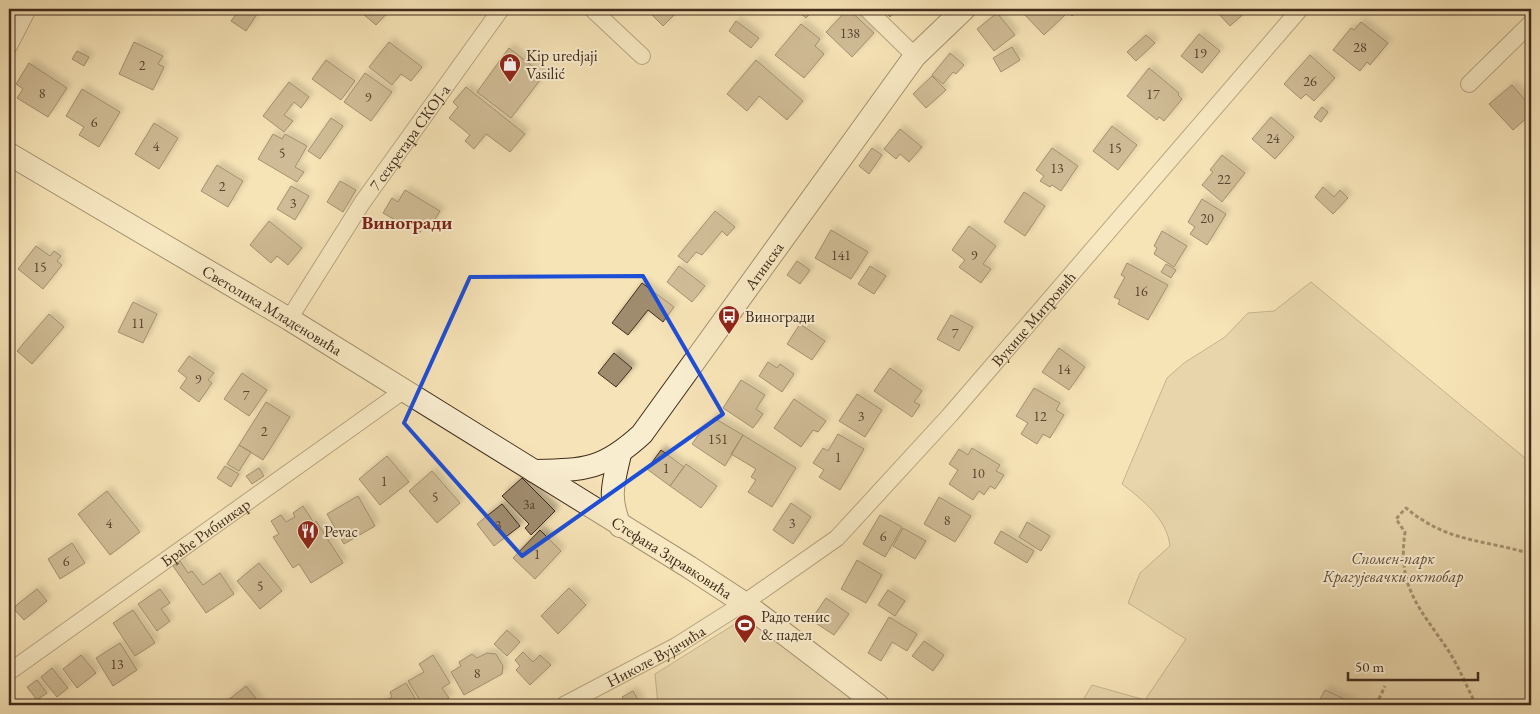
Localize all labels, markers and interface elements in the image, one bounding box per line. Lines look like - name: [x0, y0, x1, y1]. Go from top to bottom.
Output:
- house number: 138: [840, 24, 860, 42]
- house number: 28: [1353, 38, 1367, 56]
- house number: 19: [1193, 44, 1207, 62]
- place label: Kip uredjaji Vasilić: [526, 45, 598, 84]
- shop icon: Kip uredjaji Vasilić: [498, 52, 522, 83]
- house number: 2: [139, 56, 146, 74]
- house number: 26: [1303, 72, 1317, 90]
- street label: 7 секретара СКОЈ-а: [364, 79, 455, 194]
- house number: 8: [39, 84, 46, 102]
- house number: 17: [1146, 85, 1160, 103]
- house number: 9: [365, 88, 372, 106]
- house number: 6: [91, 113, 98, 131]
- house number: 24: [1266, 129, 1280, 147]
- house number: 4: [153, 137, 160, 155]
- house number: 15: [1108, 139, 1122, 157]
- house number: 5: [279, 144, 285, 162]
- house number: 13: [1050, 159, 1064, 177]
- house number: 22: [1217, 170, 1231, 188]
- house number: 2: [219, 177, 226, 195]
- house number: 3: [290, 194, 297, 212]
- house number: 20: [1200, 209, 1214, 227]
- district label: Виногради: [361, 210, 453, 235]
- street label: Атинска: [739, 237, 788, 294]
- house number: 141: [831, 246, 851, 264]
- house number: 9: [971, 246, 978, 264]
- house number: 15: [33, 258, 47, 276]
- street label: Светолика Младеновића: [198, 260, 347, 360]
- street label: Вукице Митровић: [986, 266, 1080, 371]
- house number: 16: [1134, 282, 1148, 300]
- bus stop icon: Виногради: [717, 304, 741, 335]
- place label: Виногради: [745, 306, 815, 327]
- house number: 11: [131, 314, 145, 332]
- house number: 7: [952, 324, 959, 342]
- house number: 14: [1057, 360, 1071, 378]
- house number: 9: [195, 370, 202, 388]
- house number: 7: [243, 386, 250, 404]
- house number: 3: [858, 407, 865, 425]
- house number: 12: [1033, 407, 1047, 425]
- house number: 2: [261, 422, 268, 440]
- house number: 151: [708, 430, 728, 448]
- house number: 1: [835, 448, 841, 466]
- house number: 1: [663, 459, 669, 477]
- house number: 10: [971, 464, 985, 482]
- house number: 1: [381, 472, 387, 490]
- house number: 5: [432, 488, 438, 506]
- street label: Браће Рибникар: [156, 493, 254, 571]
- house number: 3a: [523, 495, 536, 513]
- street label: Стефана Здравковића: [608, 511, 737, 603]
- house number: 8: [944, 511, 951, 529]
- house number: 4: [106, 514, 113, 532]
- house number: 3: [789, 514, 796, 532]
- house number: 3: [495, 516, 502, 534]
- restaurant icon: Pevac: [296, 519, 320, 550]
- place label: Pevac: [324, 521, 358, 542]
- house number: 6: [880, 527, 887, 545]
- house number: 1: [534, 545, 540, 563]
- park label: Спомен-парк Крагујевачки октобар: [1322, 548, 1463, 587]
- house number: 6: [63, 552, 70, 570]
- house number: 5: [257, 577, 263, 595]
- place label: Радо тенис & падел: [761, 606, 830, 645]
- sports icon: Радо тенис & падел: [733, 613, 757, 644]
- street label: Николе Вујачића: [603, 620, 709, 691]
- scale bar: [1348, 649, 1478, 681]
- house number: 13: [110, 655, 124, 673]
- text: 50 m: [1355, 657, 1384, 676]
- house number: 8: [474, 664, 481, 682]

